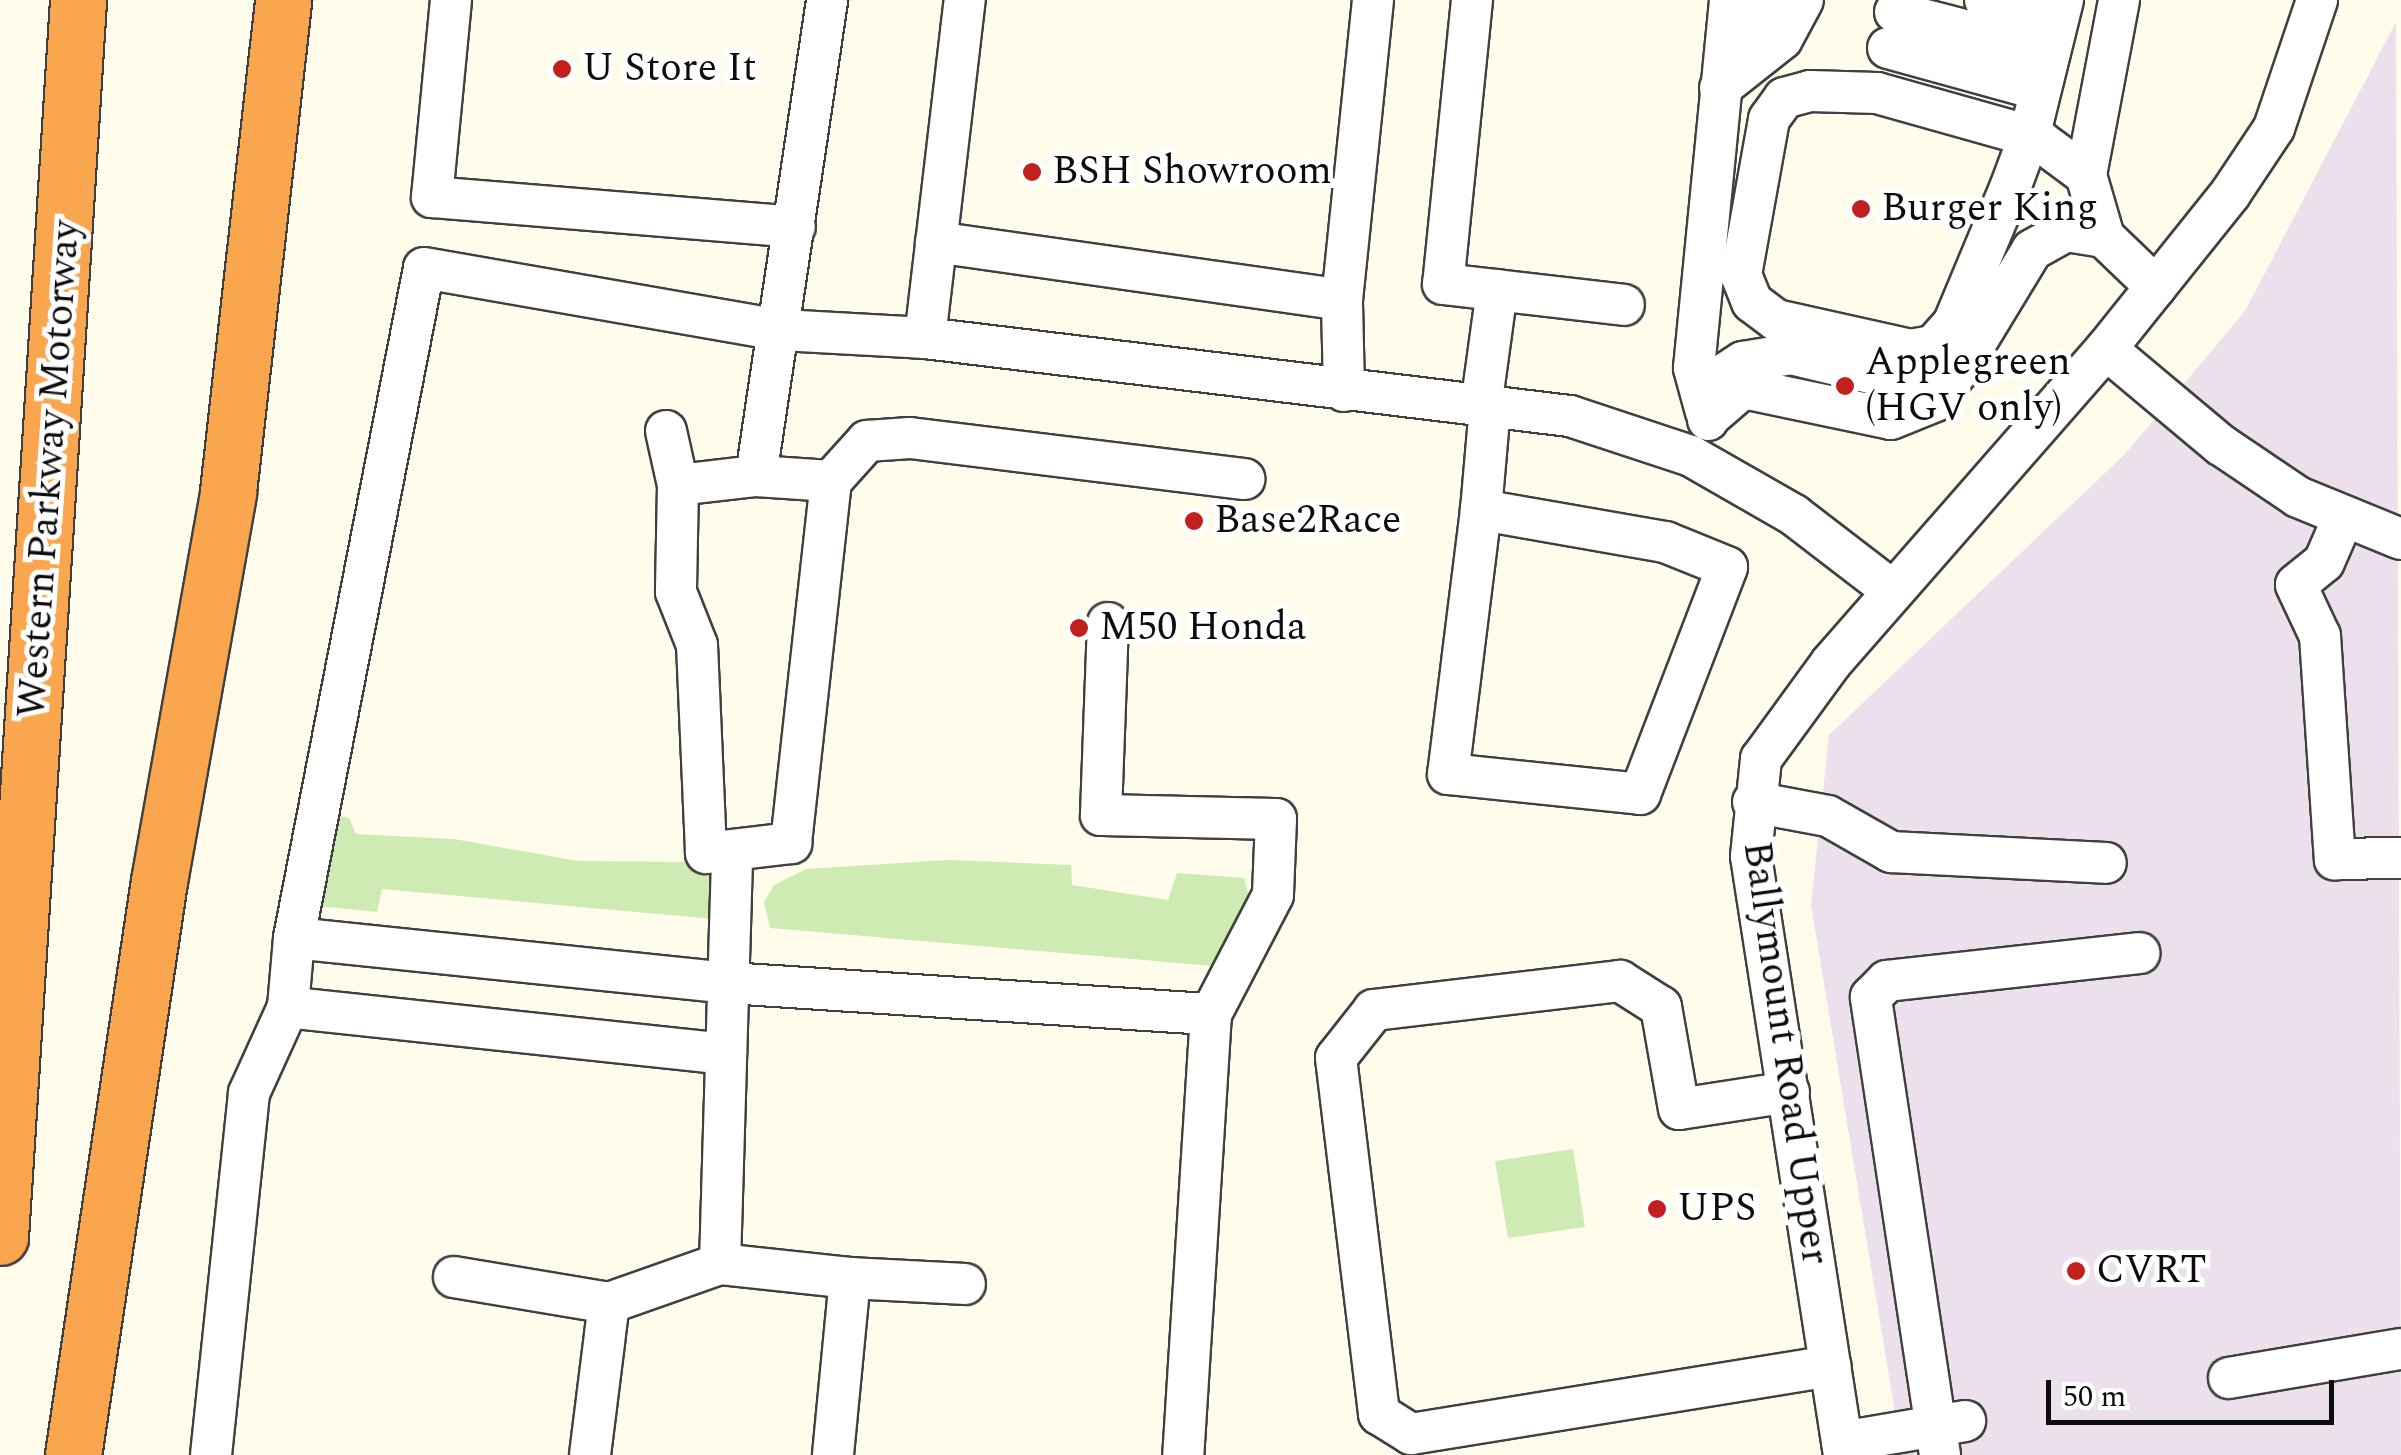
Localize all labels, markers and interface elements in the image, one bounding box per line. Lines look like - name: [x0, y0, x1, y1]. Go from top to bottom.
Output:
- place label: U Store It: [582, 45, 757, 93]
- marker: U Store It: [551, 58, 573, 80]
- place label: BSH Showroom: [1052, 148, 1332, 196]
- marker: BSH Showroom: [1021, 161, 1043, 183]
- place label: Burger King: [1881, 185, 2098, 233]
- marker: Burger King: [1850, 198, 1872, 220]
- street label: Western Parkway Motorway: [9, 219, 91, 719]
- place label: Applegreen (HGV only): [1865, 339, 2071, 433]
- marker: Applegreen (HGV only): [1834, 375, 1856, 397]
- place label: Base2Race: [1214, 497, 1401, 545]
- marker: Base2Race: [1183, 510, 1205, 532]
- place label: M50 Honda: [1099, 604, 1307, 652]
- marker: M50 Honda: [1068, 617, 1090, 639]
- street label: Ballymount Road Upper: [1732, 838, 1838, 1268]
- place label: UPS: [1677, 1185, 1756, 1233]
- marker: UPS: [1646, 1198, 1668, 1220]
- place label: CVRT: [2096, 1247, 2207, 1295]
- marker: CVRT: [2065, 1260, 2087, 1282]
- scale bar: [2051, 1360, 2338, 1422]
- text: 50 m: [2063, 1374, 2126, 1420]

